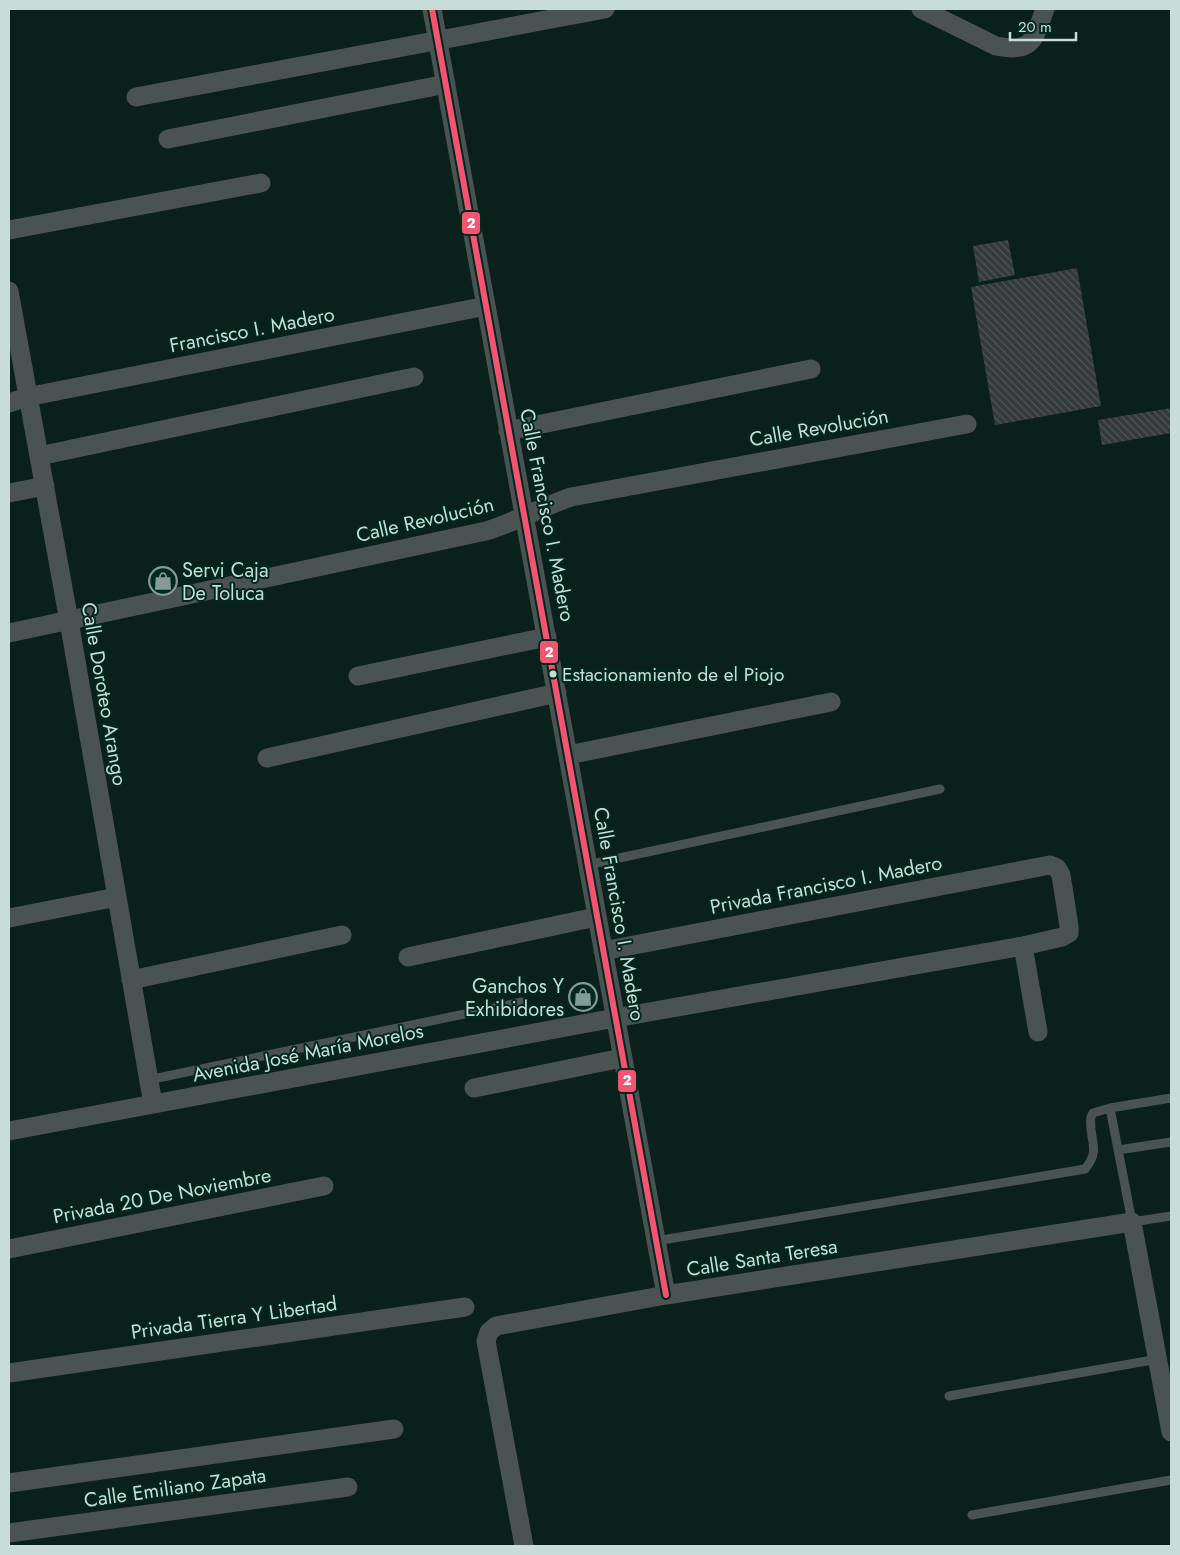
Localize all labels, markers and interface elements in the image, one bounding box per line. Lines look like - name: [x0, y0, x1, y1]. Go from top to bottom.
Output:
- scale bar: [1010, 10, 1076, 42]
- text: 20 m: [1018, 16, 1052, 38]
- line badge: 2: [461, 211, 481, 235]
- text: 2: [466, 213, 476, 233]
- street label: Francisco I. Madero: [167, 300, 337, 360]
- street label: Calle Revolución: [747, 402, 891, 454]
- street label: Calle Francisco I. Madero: [512, 406, 582, 624]
- street label: Calle Revolución: [353, 490, 497, 550]
- place label: Servi Caja De Toluca: [182, 556, 269, 608]
- shop icon: Servi Caja De Toluca: [148, 566, 178, 596]
- street label: Calle Doroteo Arango: [74, 600, 134, 788]
- line badge: 2: [539, 640, 559, 664]
- text: 2: [544, 642, 554, 662]
- place label: Estacionamiento de el Piojo: [562, 661, 785, 688]
- marker: Estacionamiento de el Piojo: [548, 669, 558, 679]
- street label: Calle Francisco I. Madero: [586, 805, 652, 1023]
- street label: Privada Francisco I. Madero: [707, 848, 945, 922]
- place label: Ganchos Y Exhibidores: [465, 972, 565, 1024]
- shop icon: Ganchos Y Exhibidores: [568, 982, 598, 1012]
- street label: Avenida José María Morelos: [190, 1016, 426, 1090]
- line badge: 2: [617, 1069, 637, 1093]
- text: 2: [622, 1070, 632, 1090]
- street label: Privada 20 De Noviembre: [50, 1161, 274, 1231]
- street label: Calle Santa Teresa: [684, 1232, 840, 1284]
- street label: Privada Tierra Y Libertad: [129, 1289, 339, 1347]
- street label: Calle Emiliano Zapata: [82, 1461, 268, 1515]

